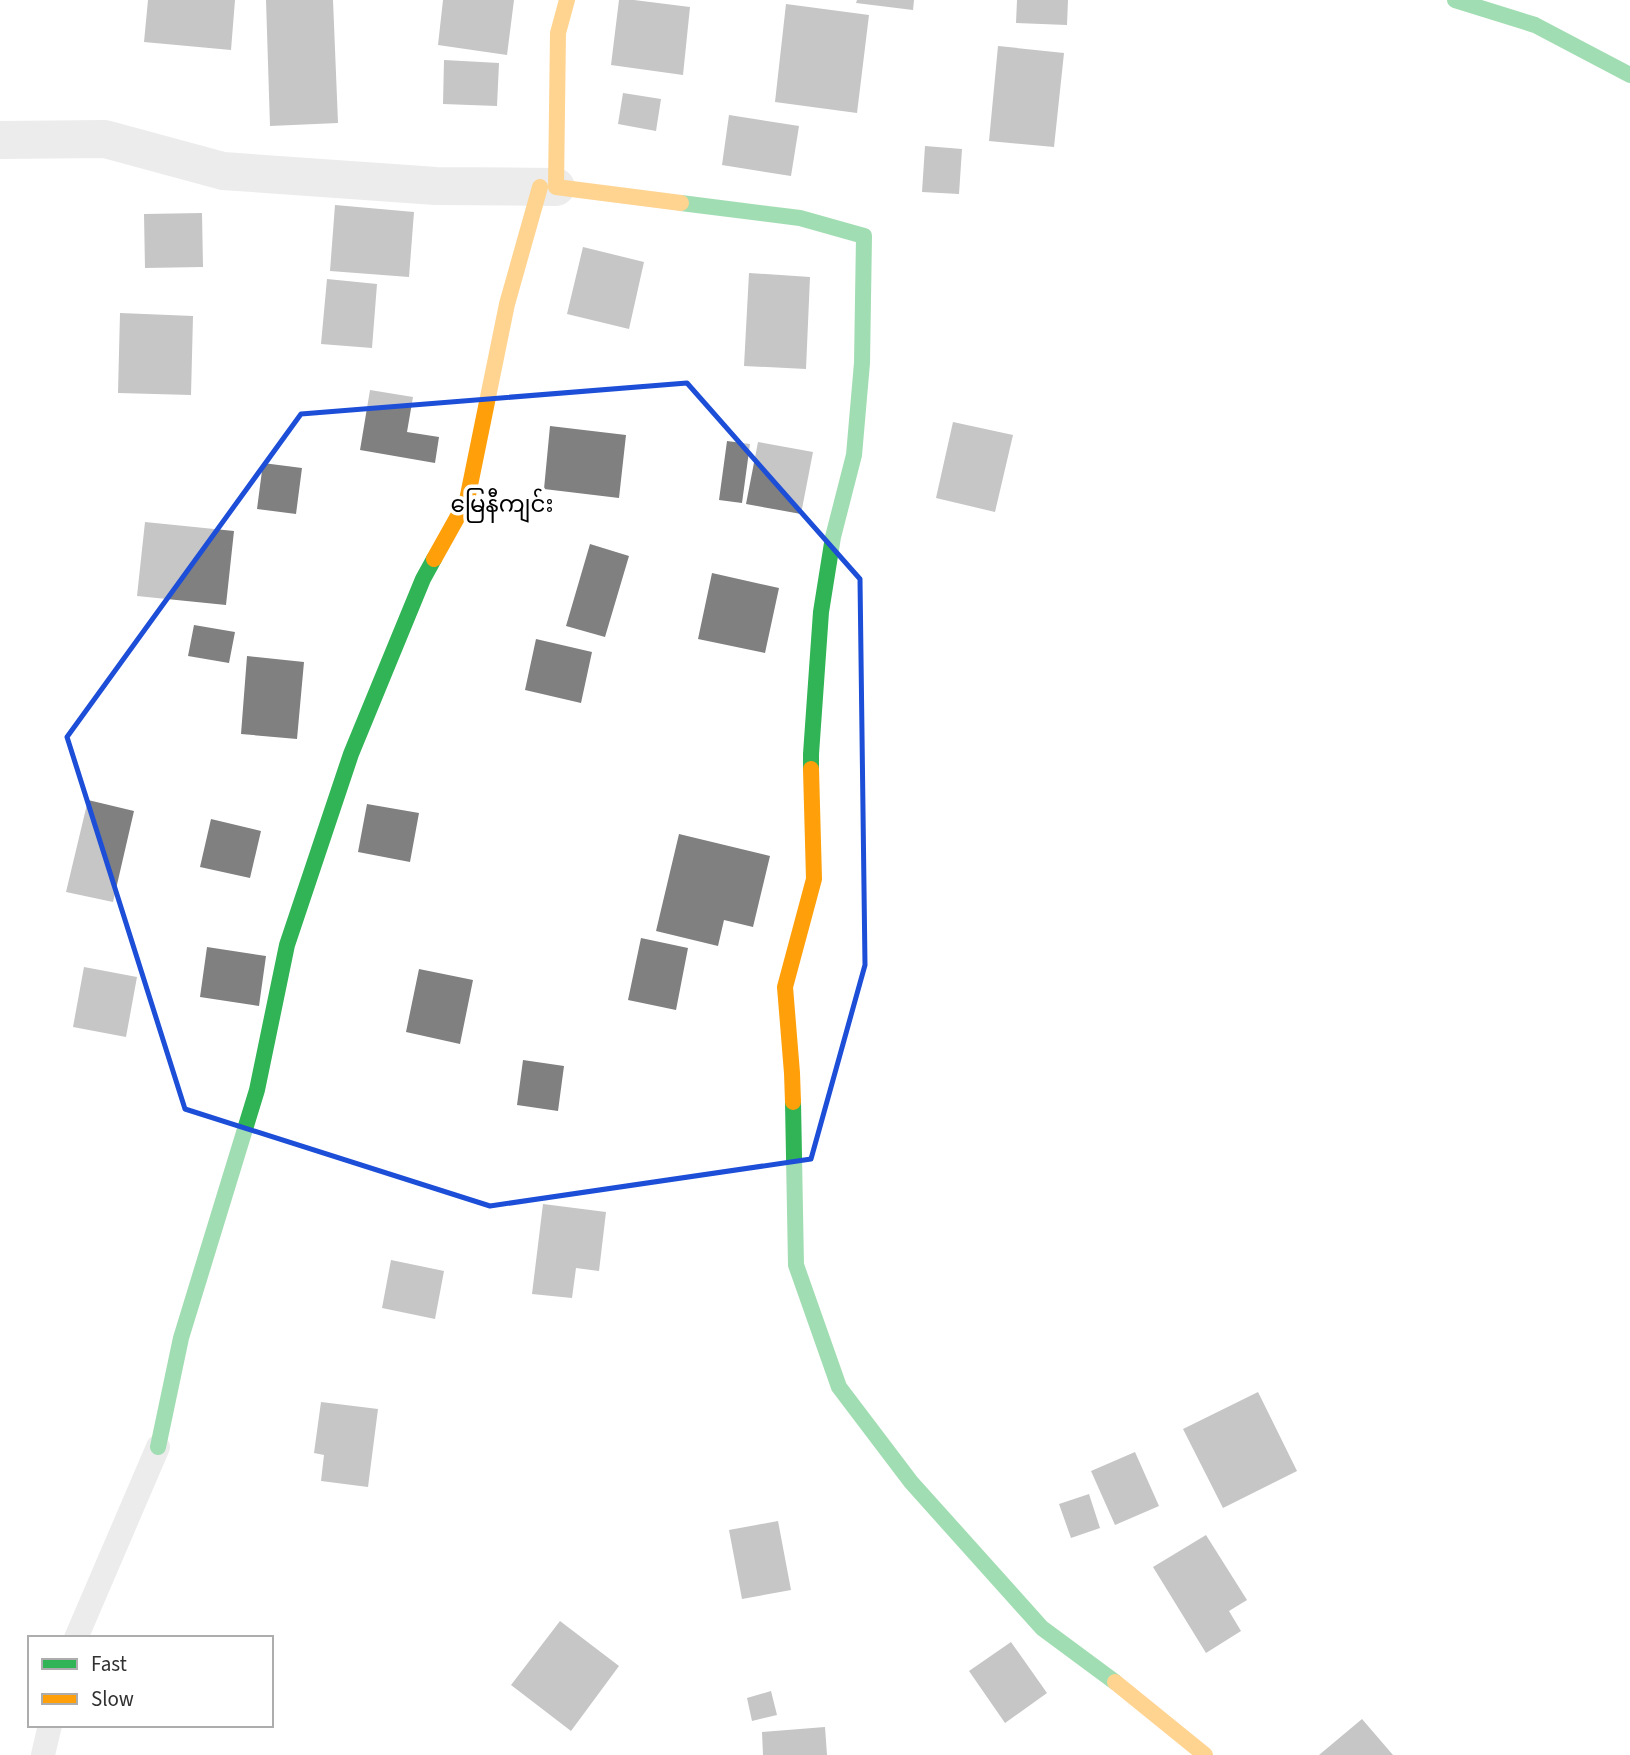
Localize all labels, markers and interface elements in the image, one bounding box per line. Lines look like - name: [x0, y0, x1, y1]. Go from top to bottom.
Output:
- district label: မြေနီကျင်း: [451, 488, 553, 523]
- legend: [28, 1636, 273, 1727]
- text: Fast: [91, 1649, 127, 1679]
- text: Slow: [91, 1684, 134, 1714]

